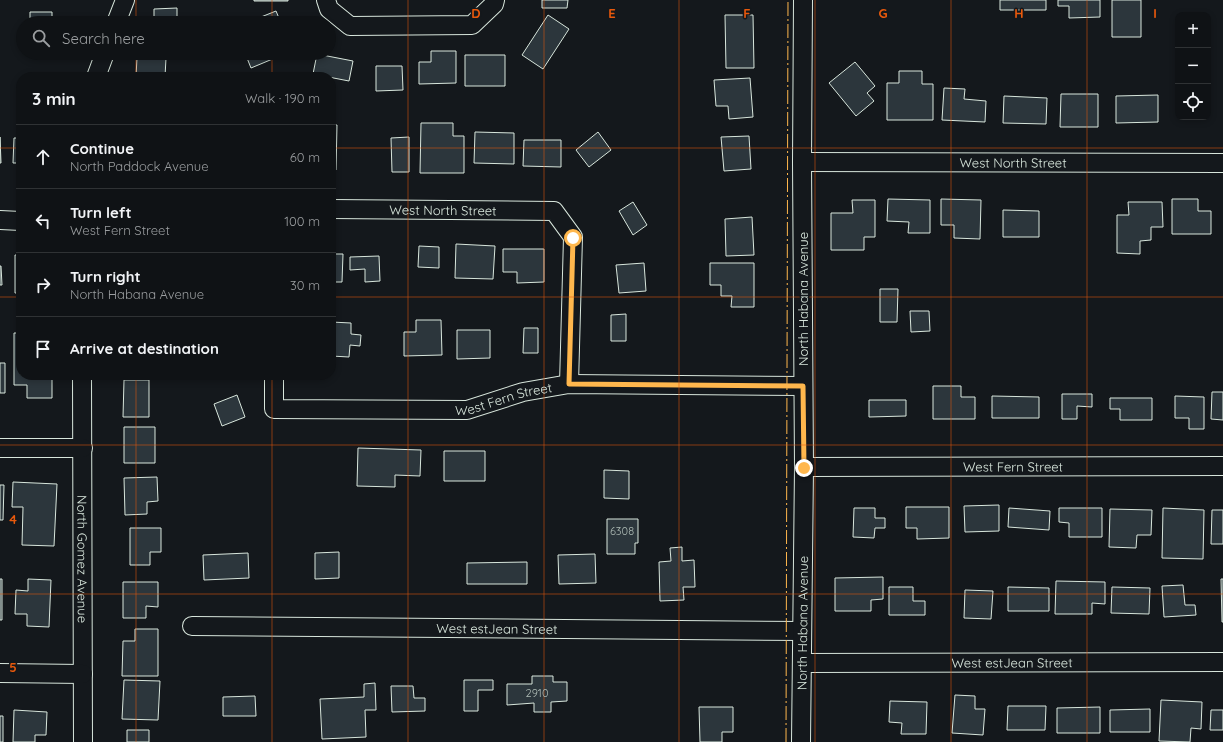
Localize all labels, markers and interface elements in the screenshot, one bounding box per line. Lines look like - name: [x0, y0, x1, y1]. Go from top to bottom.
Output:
- text: D: [471, 5, 481, 21]
- text: E: [608, 5, 616, 21]
- text: F: [743, 5, 751, 21]
- text: G: [878, 5, 888, 21]
- text: H: [1014, 5, 1024, 21]
- text: I: [1153, 5, 1157, 21]
- map controls: [1175, 12, 1211, 120]
- button: +: [1175, 12, 1211, 48]
- search box: [16, 16, 336, 60]
- icon: search: [30, 27, 52, 49]
- text: Search here: [62, 29, 145, 48]
- button: −: [1175, 48, 1211, 84]
- button: locate: [1175, 84, 1211, 120]
- text: 3 min: [32, 88, 76, 109]
- text: Walk · 190 m: [245, 90, 320, 106]
- text: Continue: [70, 139, 134, 158]
- icon: ahead: [32, 146, 54, 168]
- text: 60 m: [290, 149, 320, 165]
- street label: West North Street: [959, 154, 1067, 171]
- text: North Paddock Avenue: [70, 158, 209, 174]
- street label: West North Street: [389, 202, 497, 218]
- text: Turn left: [70, 203, 132, 222]
- icon: left: [32, 210, 54, 232]
- text: 100 m: [284, 213, 320, 229]
- text: West Fern Street: [70, 222, 170, 238]
- route start: [564, 229, 582, 247]
- street label: North Habana Avenue: [795, 232, 811, 366]
- text: Turn right: [70, 267, 141, 286]
- icon: right: [32, 274, 54, 296]
- text: 30 m: [290, 277, 320, 293]
- text: North Habana Avenue: [70, 286, 204, 302]
- icon: arrive: [32, 338, 54, 360]
- text: Arrive at destination: [70, 339, 219, 358]
- street label: West Fern Street: [455, 379, 553, 418]
- street label: West Fern Street: [963, 458, 1063, 475]
- route end: [795, 459, 813, 477]
- street label: North Gomez Avenue: [74, 495, 91, 623]
- text: 4: [9, 511, 17, 527]
- house number: 6308: [610, 524, 634, 538]
- street label: North Habana Avenue: [794, 556, 811, 690]
- street label: West estJean Street: [436, 620, 558, 637]
- street label: West estJean Street: [951, 654, 1073, 671]
- text: 5: [9, 659, 17, 675]
- house number: 2910: [526, 686, 548, 700]

